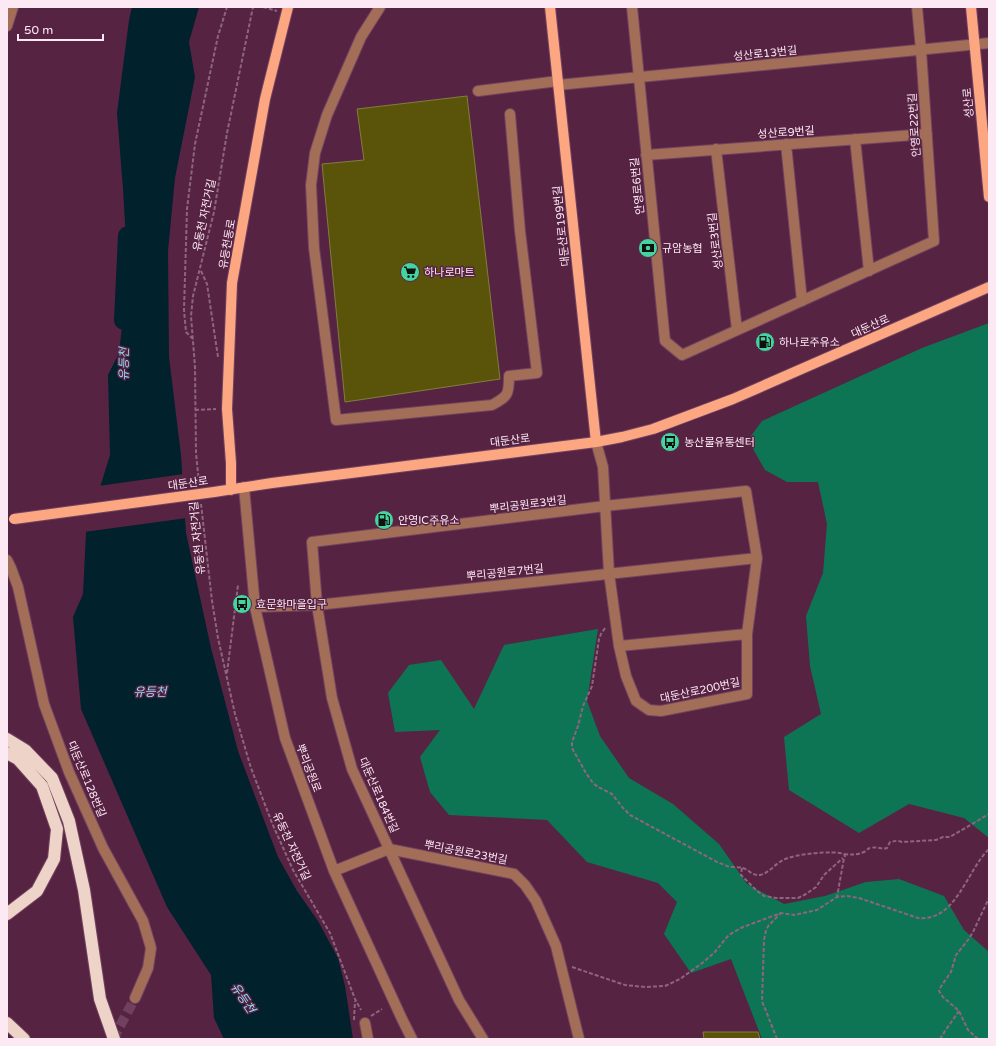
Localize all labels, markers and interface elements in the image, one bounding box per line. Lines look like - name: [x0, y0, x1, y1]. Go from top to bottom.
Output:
- scale bar: [18, 16, 103, 42]
- text: 50 m: [24, 23, 53, 37]
- street label: 성산로13번길: [732, 44, 798, 63]
- street label: 성산로: [961, 87, 976, 119]
- street label: 안영로22번길: [906, 92, 923, 158]
- street label: 성산로9번길: [757, 124, 815, 141]
- street label: 안영로6번길: [628, 157, 647, 215]
- street label: 유동천 자전거길: [190, 178, 219, 253]
- street label: 대둔산로199번길: [551, 185, 572, 267]
- street label: 성산로3번길: [706, 212, 725, 270]
- street label: 유등천동로: [217, 218, 238, 270]
- bank icon: 규암농협: [637, 237, 659, 259]
- place label: 규암농협: [662, 242, 702, 255]
- supermarket icon: 하나로마트: [399, 261, 421, 283]
- place label: 하나로마트: [424, 266, 475, 279]
- street label: 대둔산로: [849, 312, 891, 341]
- fuel station icon: 하나로주유소: [754, 331, 776, 353]
- place label: 하나로주유소: [779, 336, 840, 349]
- water label: 유등천: [117, 345, 131, 381]
- bus stop icon: 농산물유통센터: [659, 431, 681, 453]
- street label: 대둔산로: [489, 432, 531, 449]
- place label: 농산물유통센터: [684, 436, 755, 449]
- street label: 대둔산로: [167, 474, 209, 493]
- street label: 뿌리공원로3번길: [489, 493, 567, 516]
- street label: 유동천 자전거길: [187, 501, 208, 575]
- fuel station icon: 안영IC주유소: [373, 509, 395, 531]
- place label: 안영IC주유소: [398, 514, 459, 527]
- street label: 뿌리공원로7번길: [466, 562, 544, 583]
- bus stop icon: 효문화마을입구: [231, 593, 253, 615]
- place label: 효문화마을입구: [256, 598, 327, 611]
- street label: 대둔산로200번길: [659, 676, 741, 705]
- water label: 유등천: [133, 685, 169, 699]
- street label: 대둔산로128번길: [65, 739, 108, 819]
- street label: 뿌리공원로: [293, 742, 324, 794]
- street label: 대둔산로184번길: [356, 755, 401, 835]
- street label: 유동천 자전거길: [270, 810, 313, 882]
- street label: 뿌리공원로23번길: [423, 838, 509, 867]
- water label: 유등천: [228, 980, 259, 1017]

